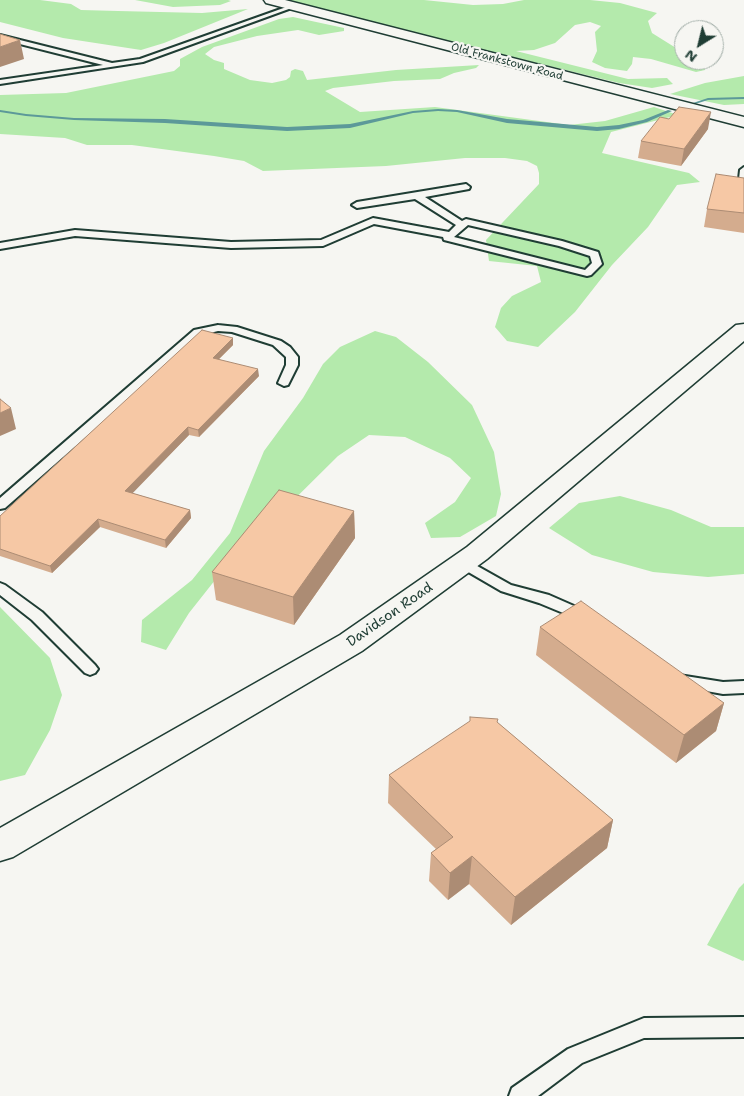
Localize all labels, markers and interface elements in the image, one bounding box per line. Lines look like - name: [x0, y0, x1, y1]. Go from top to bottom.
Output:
- north arrow: [674, 20, 724, 70]
- street label: Old Frankstown Road: [449, 41, 565, 83]
- text: N: [681, 46, 701, 67]
- street label: Davidson Road: [344, 579, 436, 651]

